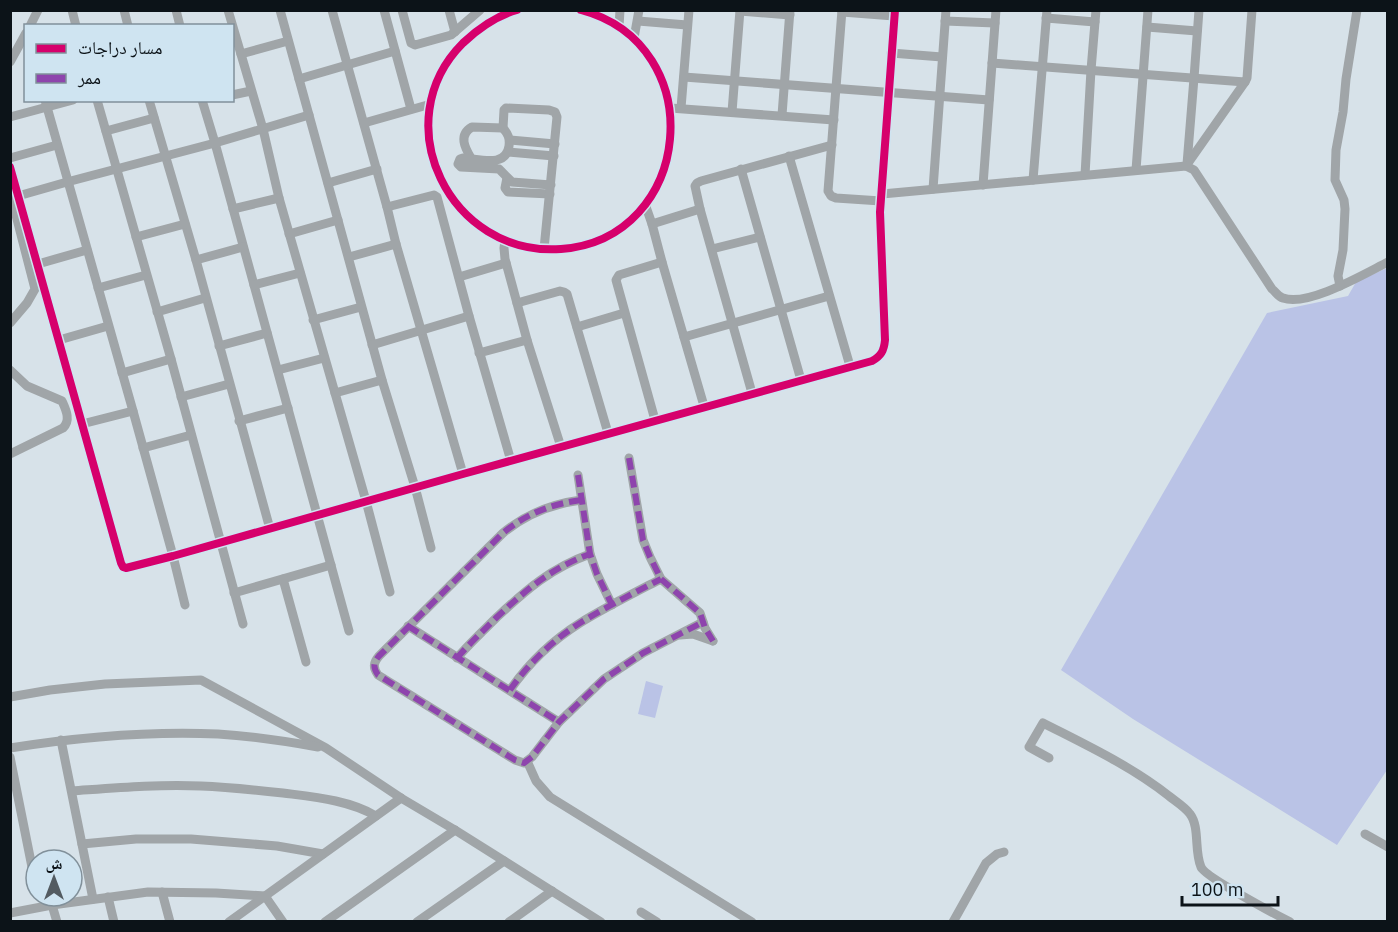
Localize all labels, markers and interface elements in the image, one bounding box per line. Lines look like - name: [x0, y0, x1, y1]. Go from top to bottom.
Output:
- legend: [24, 24, 234, 102]
- text: مسار دراجات: [78, 36, 162, 59]
- text: ممر: [77, 66, 101, 89]
- north arrow: [24, 848, 84, 908]
- text: ش: [46, 853, 63, 873]
- scale bar: [1182, 869, 1278, 907]
- text: 100 m: [1191, 878, 1243, 901]

